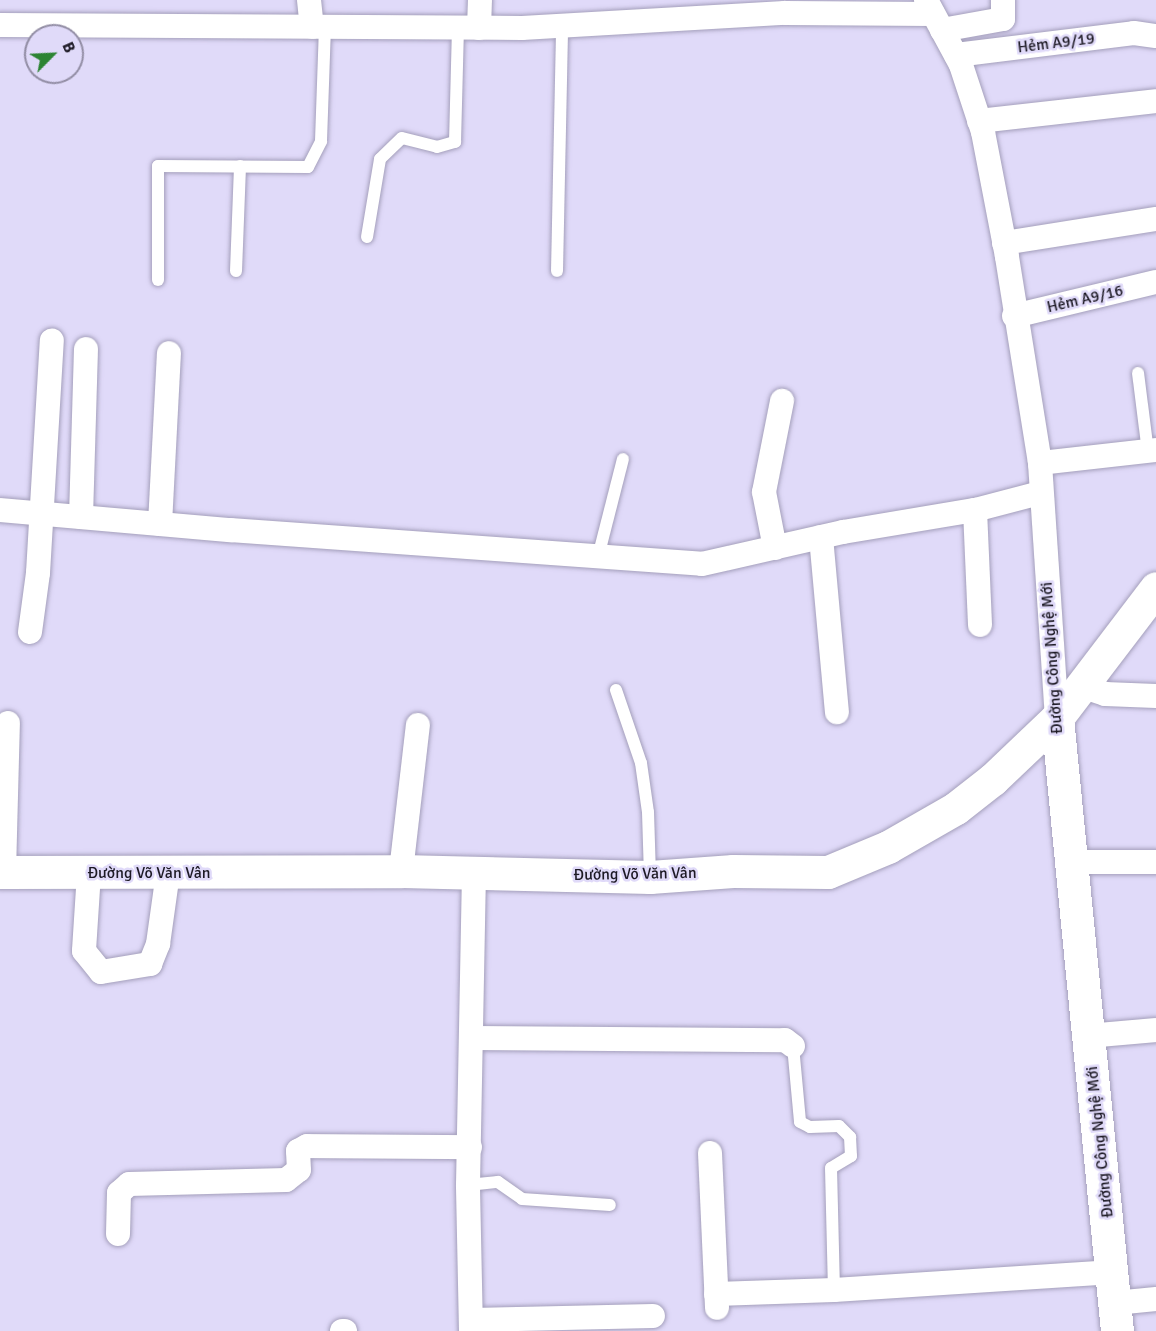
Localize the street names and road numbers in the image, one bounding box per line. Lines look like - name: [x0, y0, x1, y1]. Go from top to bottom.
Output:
- street label: Hẻm A9/19: [1016, 29, 1096, 57]
- street label: Hẻm A9/16: [1045, 281, 1125, 317]
- street label: Đường Công Nghệ Mới: [1037, 581, 1067, 735]
- street label: Đường Võ Văn Vân: [87, 863, 211, 883]
- street label: Đường Võ Văn Vân: [573, 863, 697, 885]
- street label: Đường Công Nghệ Mới: [1082, 1065, 1118, 1219]

